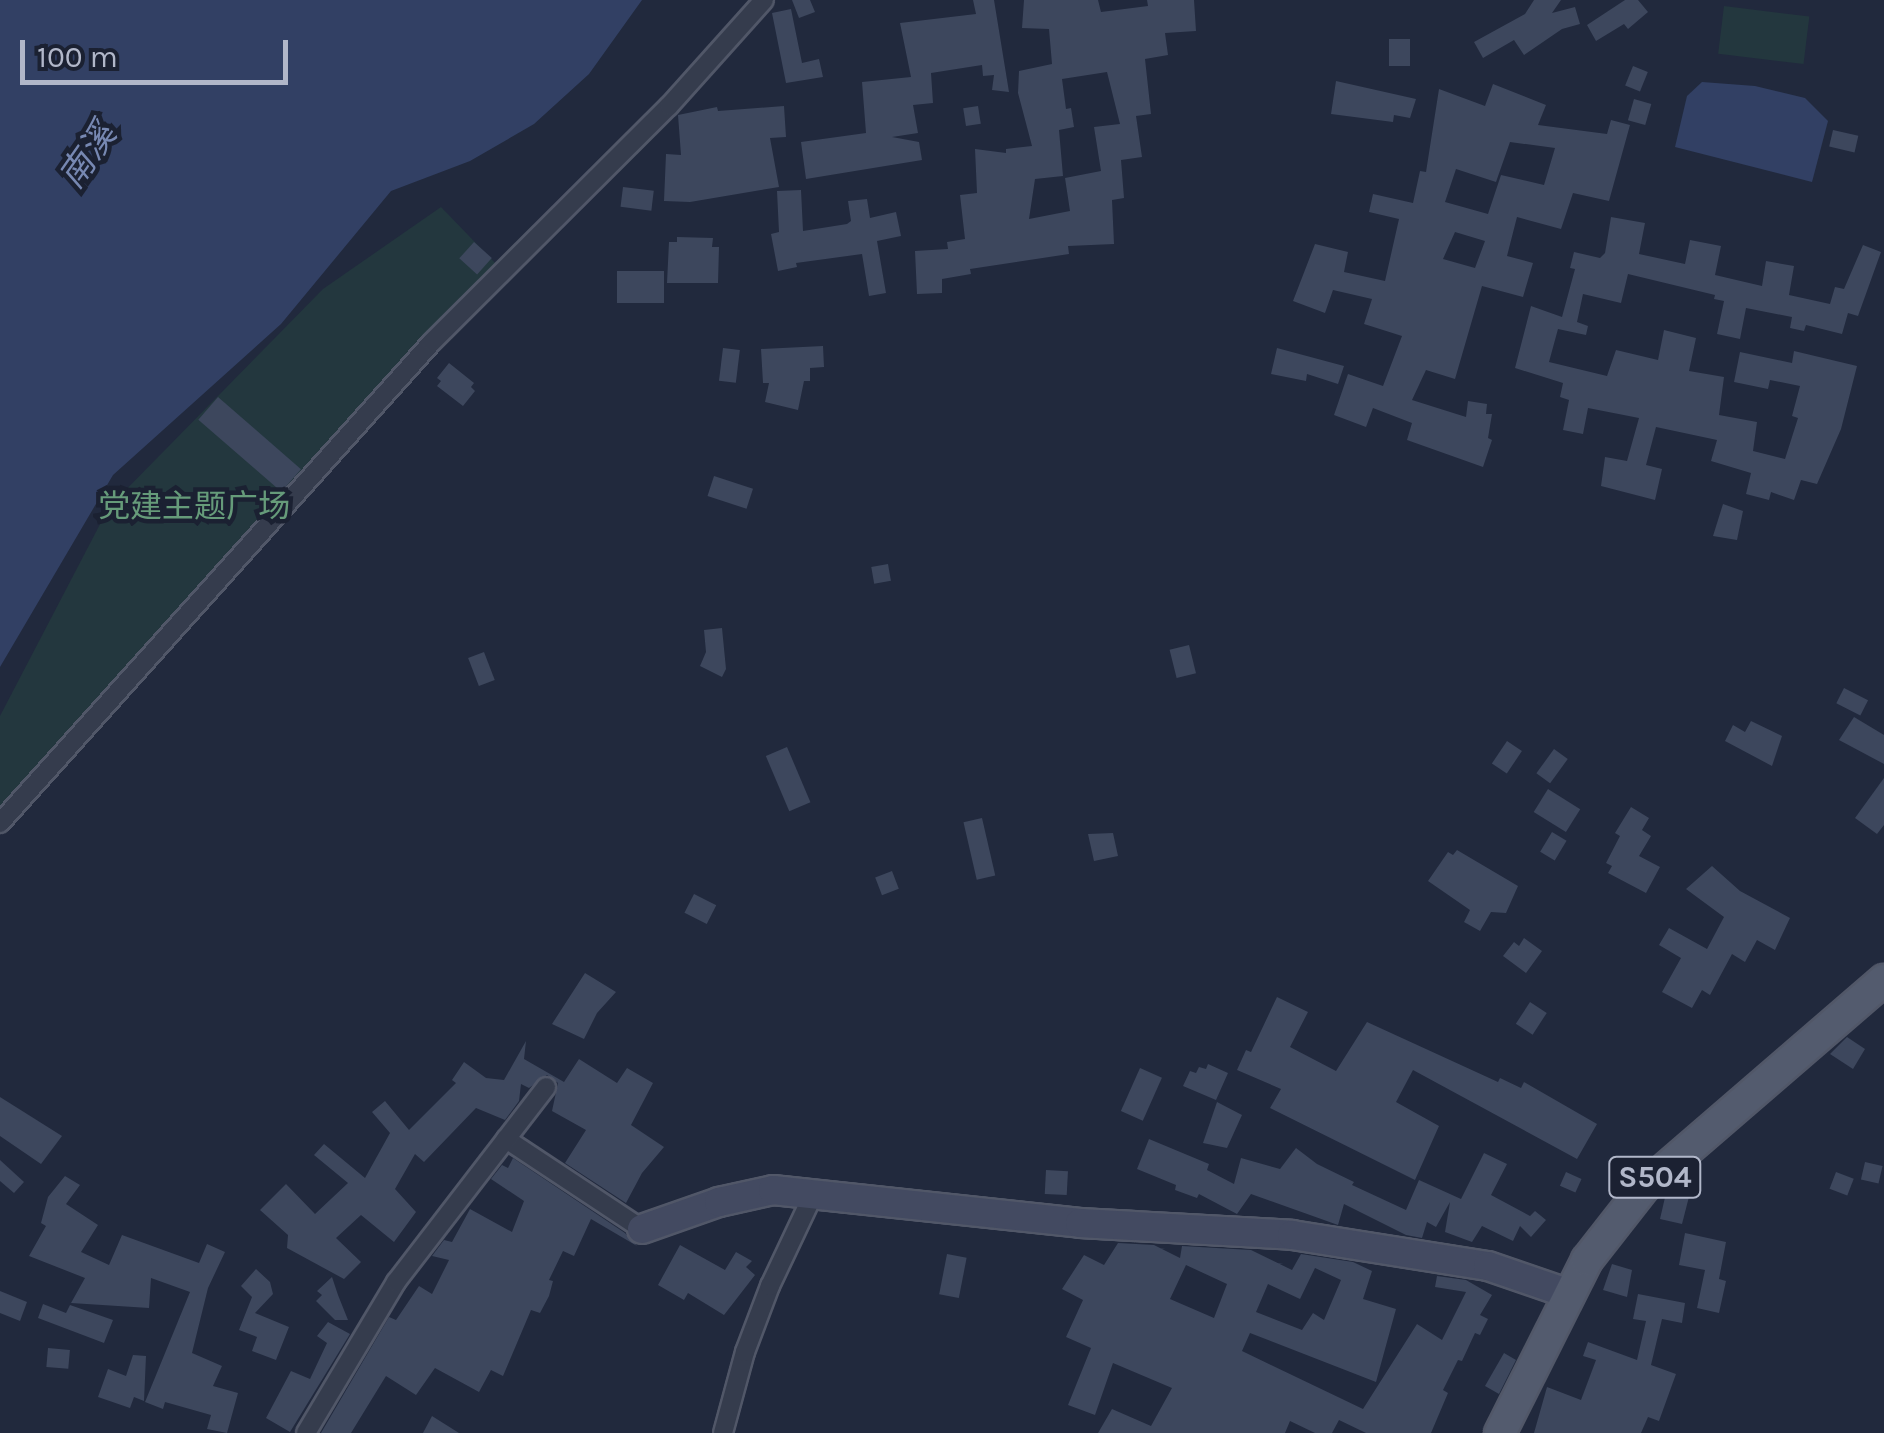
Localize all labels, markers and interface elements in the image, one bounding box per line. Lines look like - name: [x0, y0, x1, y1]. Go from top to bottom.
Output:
- scale bar: [25, 20, 292, 82]
- text: 100 m: [37, 39, 118, 75]
- water label: 南溪: [51, 115, 125, 197]
- park label: 党建主题广场: [98, 488, 290, 526]
- road number: S504: [1608, 1152, 1702, 1202]

